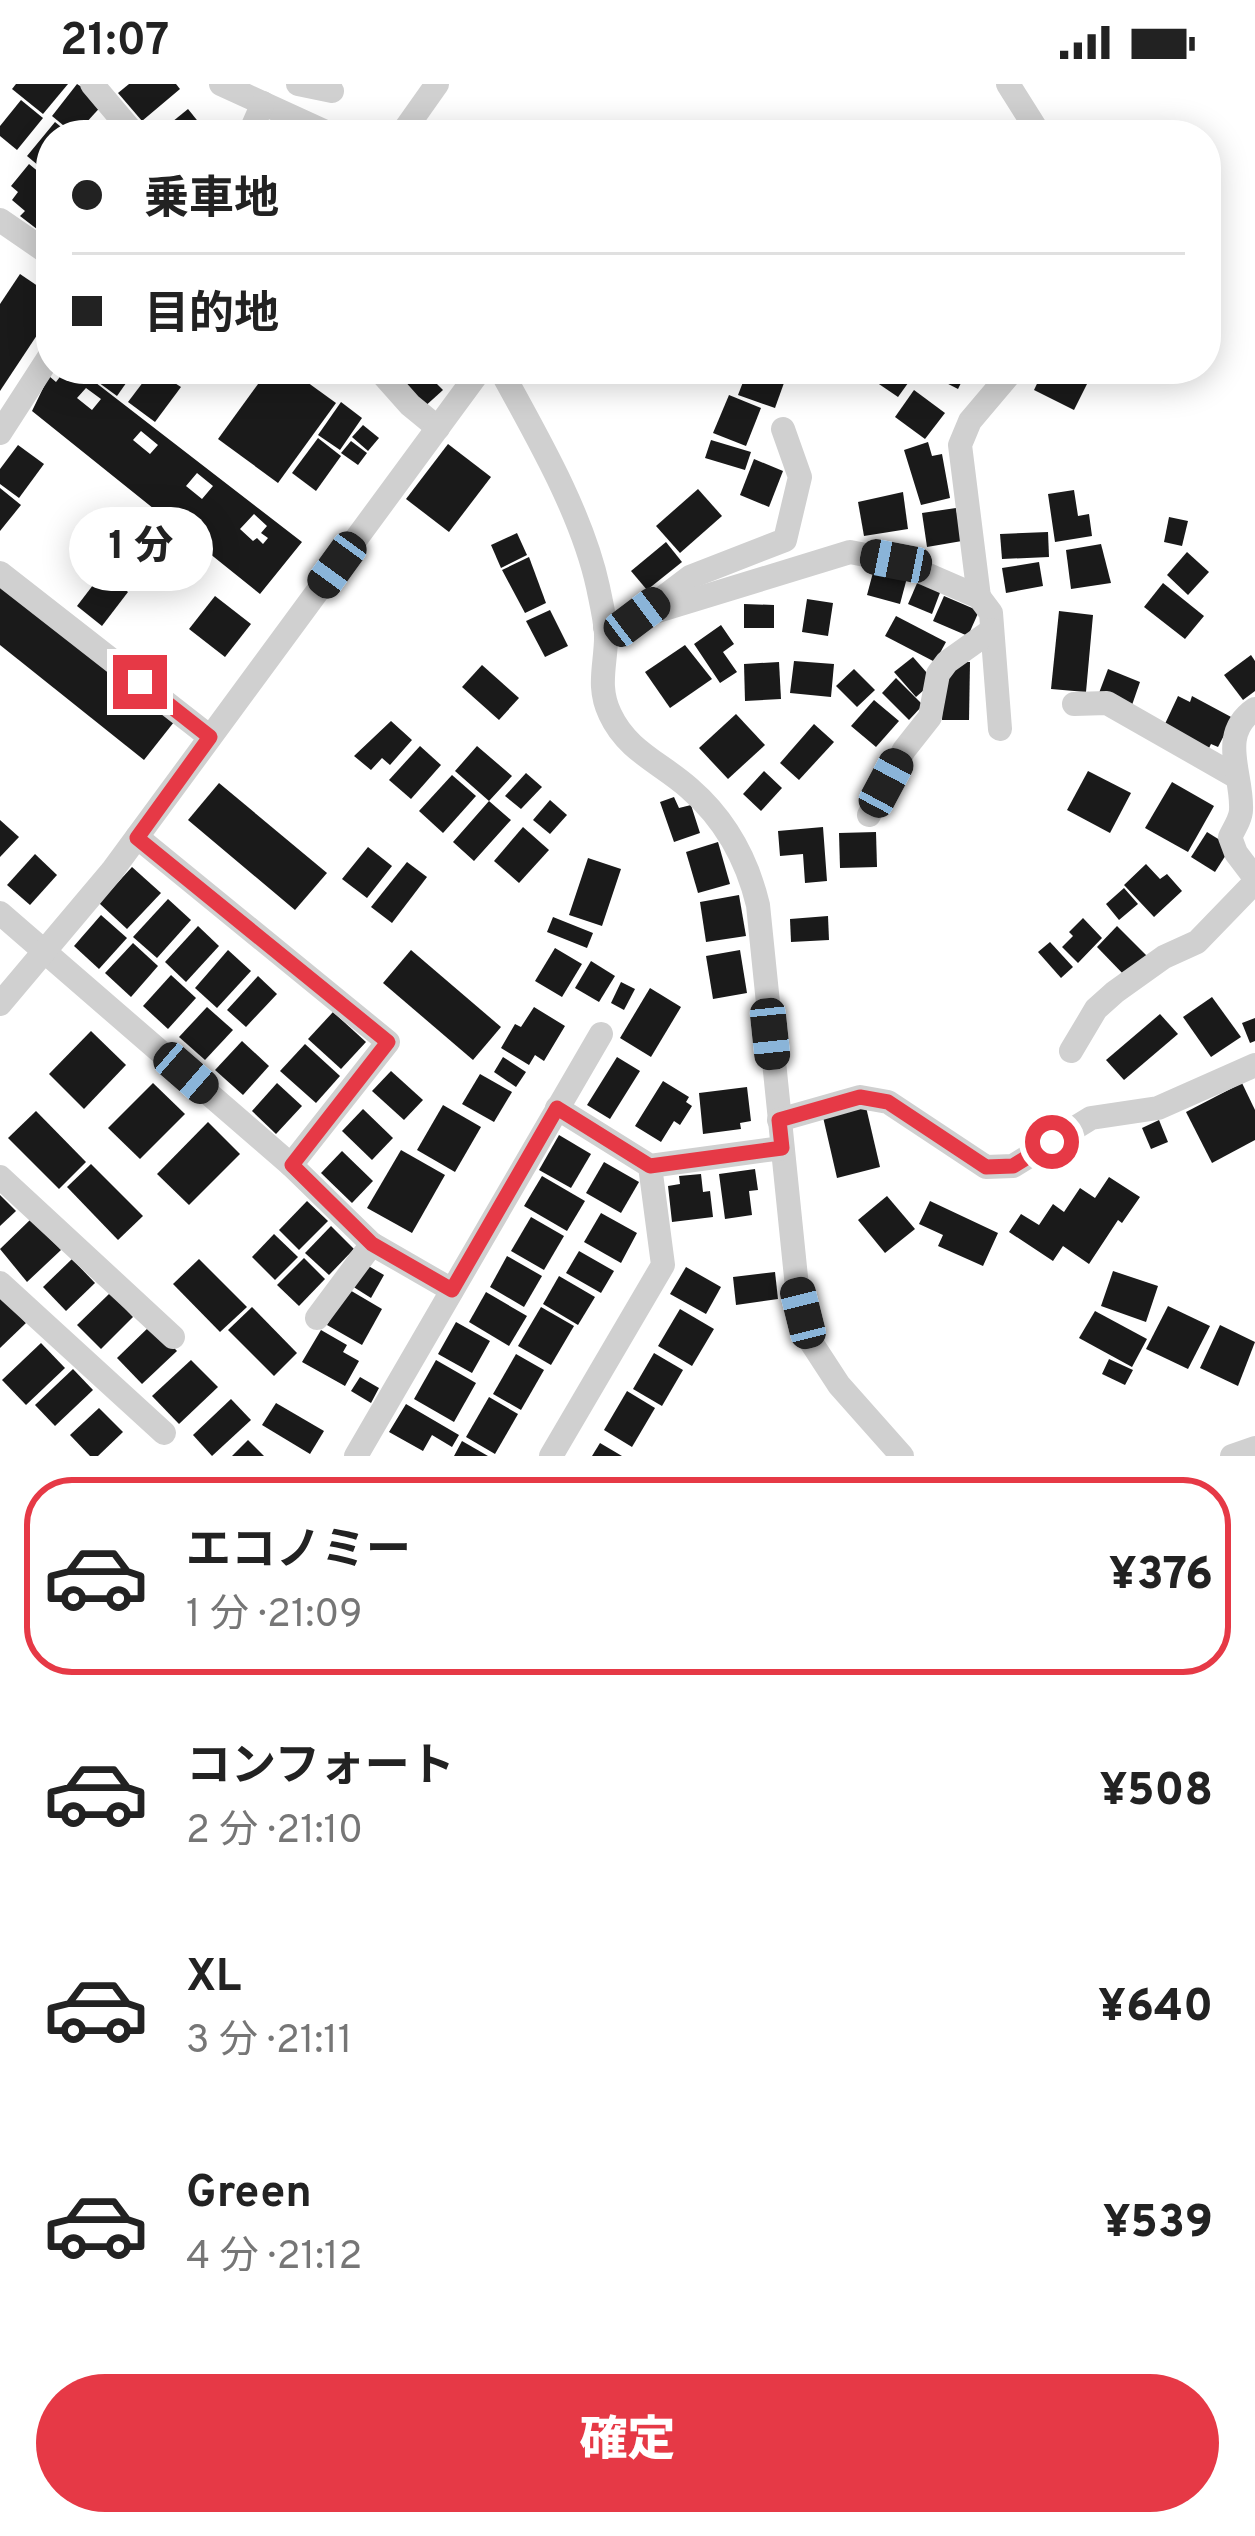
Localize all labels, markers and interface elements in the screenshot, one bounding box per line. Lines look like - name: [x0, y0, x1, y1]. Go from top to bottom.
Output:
- text: 21:07: [60, 14, 169, 71]
- text: 乗車地: [144, 173, 279, 230]
- text: 目的地: [144, 288, 279, 345]
- callout: 1 分: [68, 508, 212, 592]
- text: 1 分: [109, 524, 173, 573]
- car: [301, 525, 373, 605]
- car: [857, 536, 935, 586]
- car: [597, 581, 677, 653]
- route end: [113, 655, 167, 709]
- car: [853, 743, 919, 823]
- car: [748, 996, 792, 1072]
- car: [147, 1036, 225, 1110]
- route start: [1025, 1115, 1079, 1169]
- car: [777, 1274, 829, 1352]
- icon: car: [42, 1522, 150, 1630]
- text: エコノミー: [186, 1524, 411, 1581]
- text: ¥376: [1109, 1548, 1213, 1605]
- text: 1 分 · 21:09: [186, 1592, 363, 1641]
- icon: car: [42, 1738, 150, 1846]
- text: コンフォート: [186, 1740, 455, 1797]
- text: ¥508: [1099, 1764, 1213, 1821]
- text: 2 分 · 21:10: [186, 1808, 363, 1857]
- text: XL: [186, 1950, 241, 2007]
- icon: car: [42, 1954, 150, 2062]
- text: ¥640: [1098, 1980, 1213, 2037]
- text: 3 分 · 21:11: [186, 2018, 352, 2067]
- text: Green: [186, 2166, 312, 2223]
- icon: car: [42, 2170, 150, 2278]
- text: ¥539: [1103, 2196, 1213, 2253]
- text: 4 分 · 21:12: [186, 2234, 362, 2283]
- button: 確定: [36, 2374, 1219, 2512]

